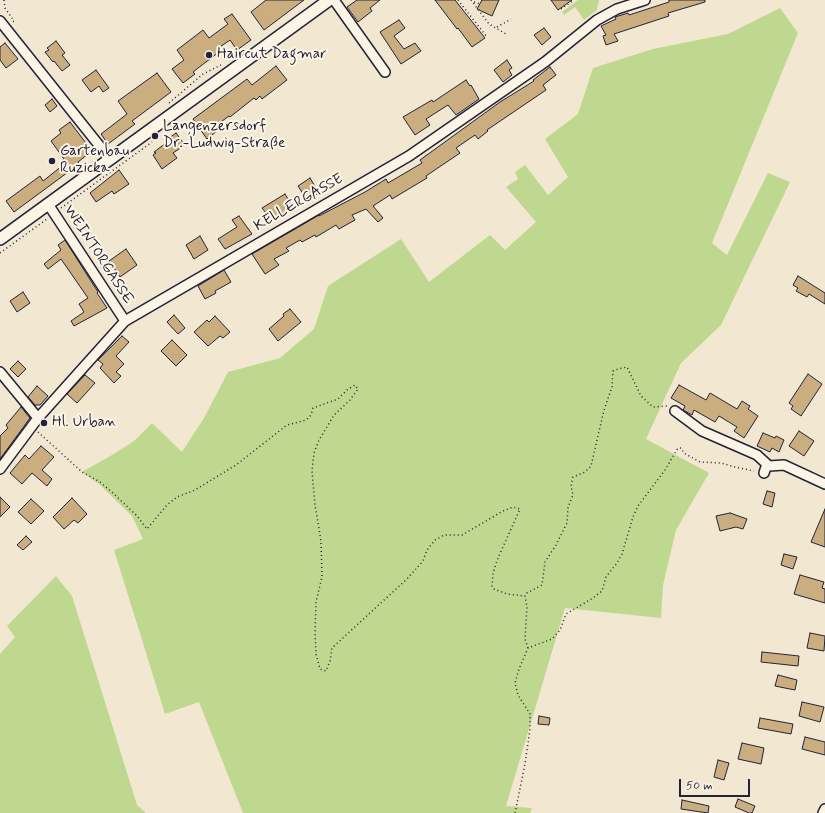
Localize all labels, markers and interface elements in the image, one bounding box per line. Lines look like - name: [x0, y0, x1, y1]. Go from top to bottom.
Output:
- place label: Haircut Dagmar: [217, 46, 326, 64]
- marker: Haircut Dagmar: [204, 50, 214, 60]
- place label: Langenzersdorf Dr.-Ludwig-Straße: [163, 118, 285, 153]
- marker: Langenzersdorf Dr.-Ludwig-Straße: [150, 131, 160, 141]
- place label: Gartenbau Ruzicka: [60, 143, 129, 178]
- marker: Gartenbau Ruzicka: [47, 156, 57, 166]
- street label: KELLERGASSE: [251, 170, 347, 236]
- street label: WEINTORGASSE: [59, 202, 137, 308]
- place label: Hl. Urban: [52, 414, 117, 432]
- marker: Hl. Urban: [39, 418, 49, 428]
- scale bar: [681, 771, 752, 797]
- text: 50 m: [686, 778, 713, 794]

